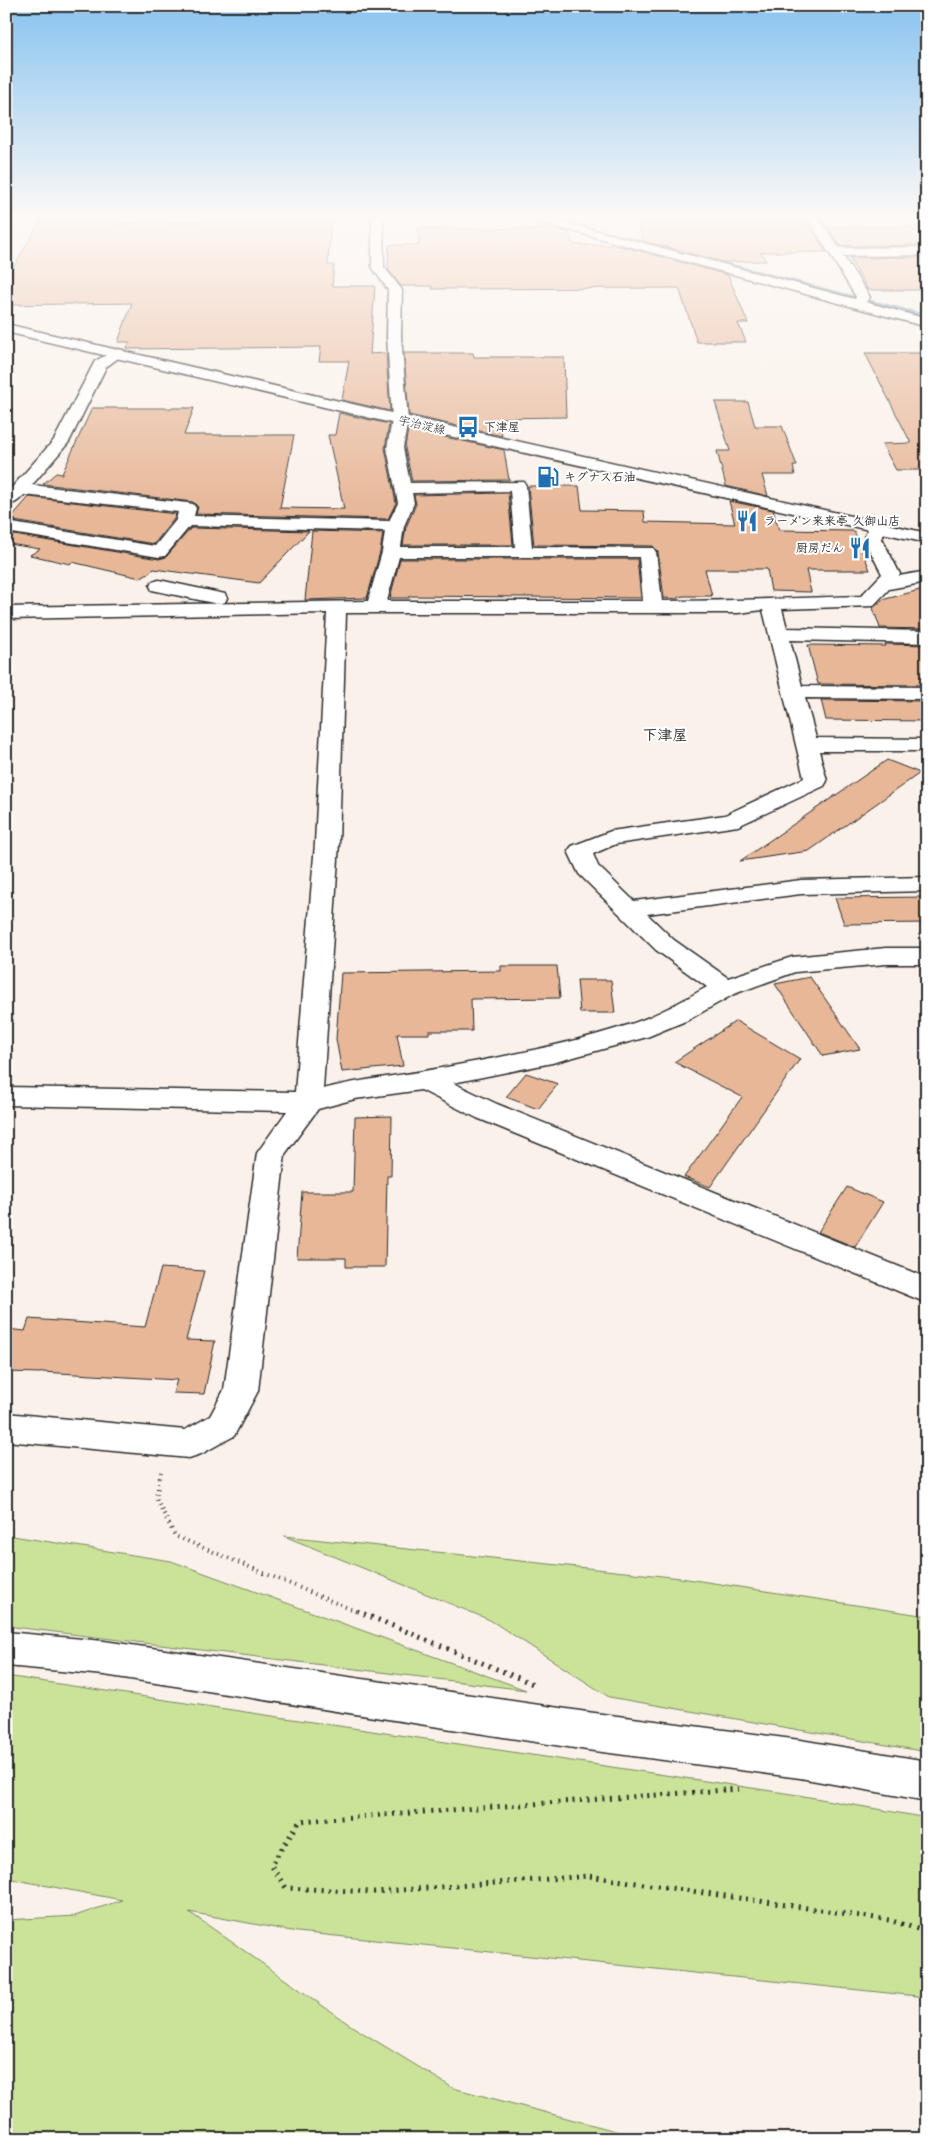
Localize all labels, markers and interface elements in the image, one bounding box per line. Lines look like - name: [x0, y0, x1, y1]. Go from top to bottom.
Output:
- street label: 宇治淀線: [397, 412, 447, 438]
- bus stop icon: 下津屋: [455, 414, 481, 440]
- place label: 下津屋: [484, 419, 520, 435]
- fuel station icon: キグナス石油: [535, 464, 561, 490]
- place label: キグナス石油: [564, 469, 636, 485]
- restaurant icon: ラーメン来来亭 久御山店: [734, 508, 760, 534]
- place label: ラーメン来来亭 久御山店: [764, 513, 900, 529]
- restaurant icon: 厨房だん: [847, 535, 873, 561]
- place label: 厨房だん: [796, 540, 844, 556]
- district label: 下津屋: [642, 725, 688, 745]

